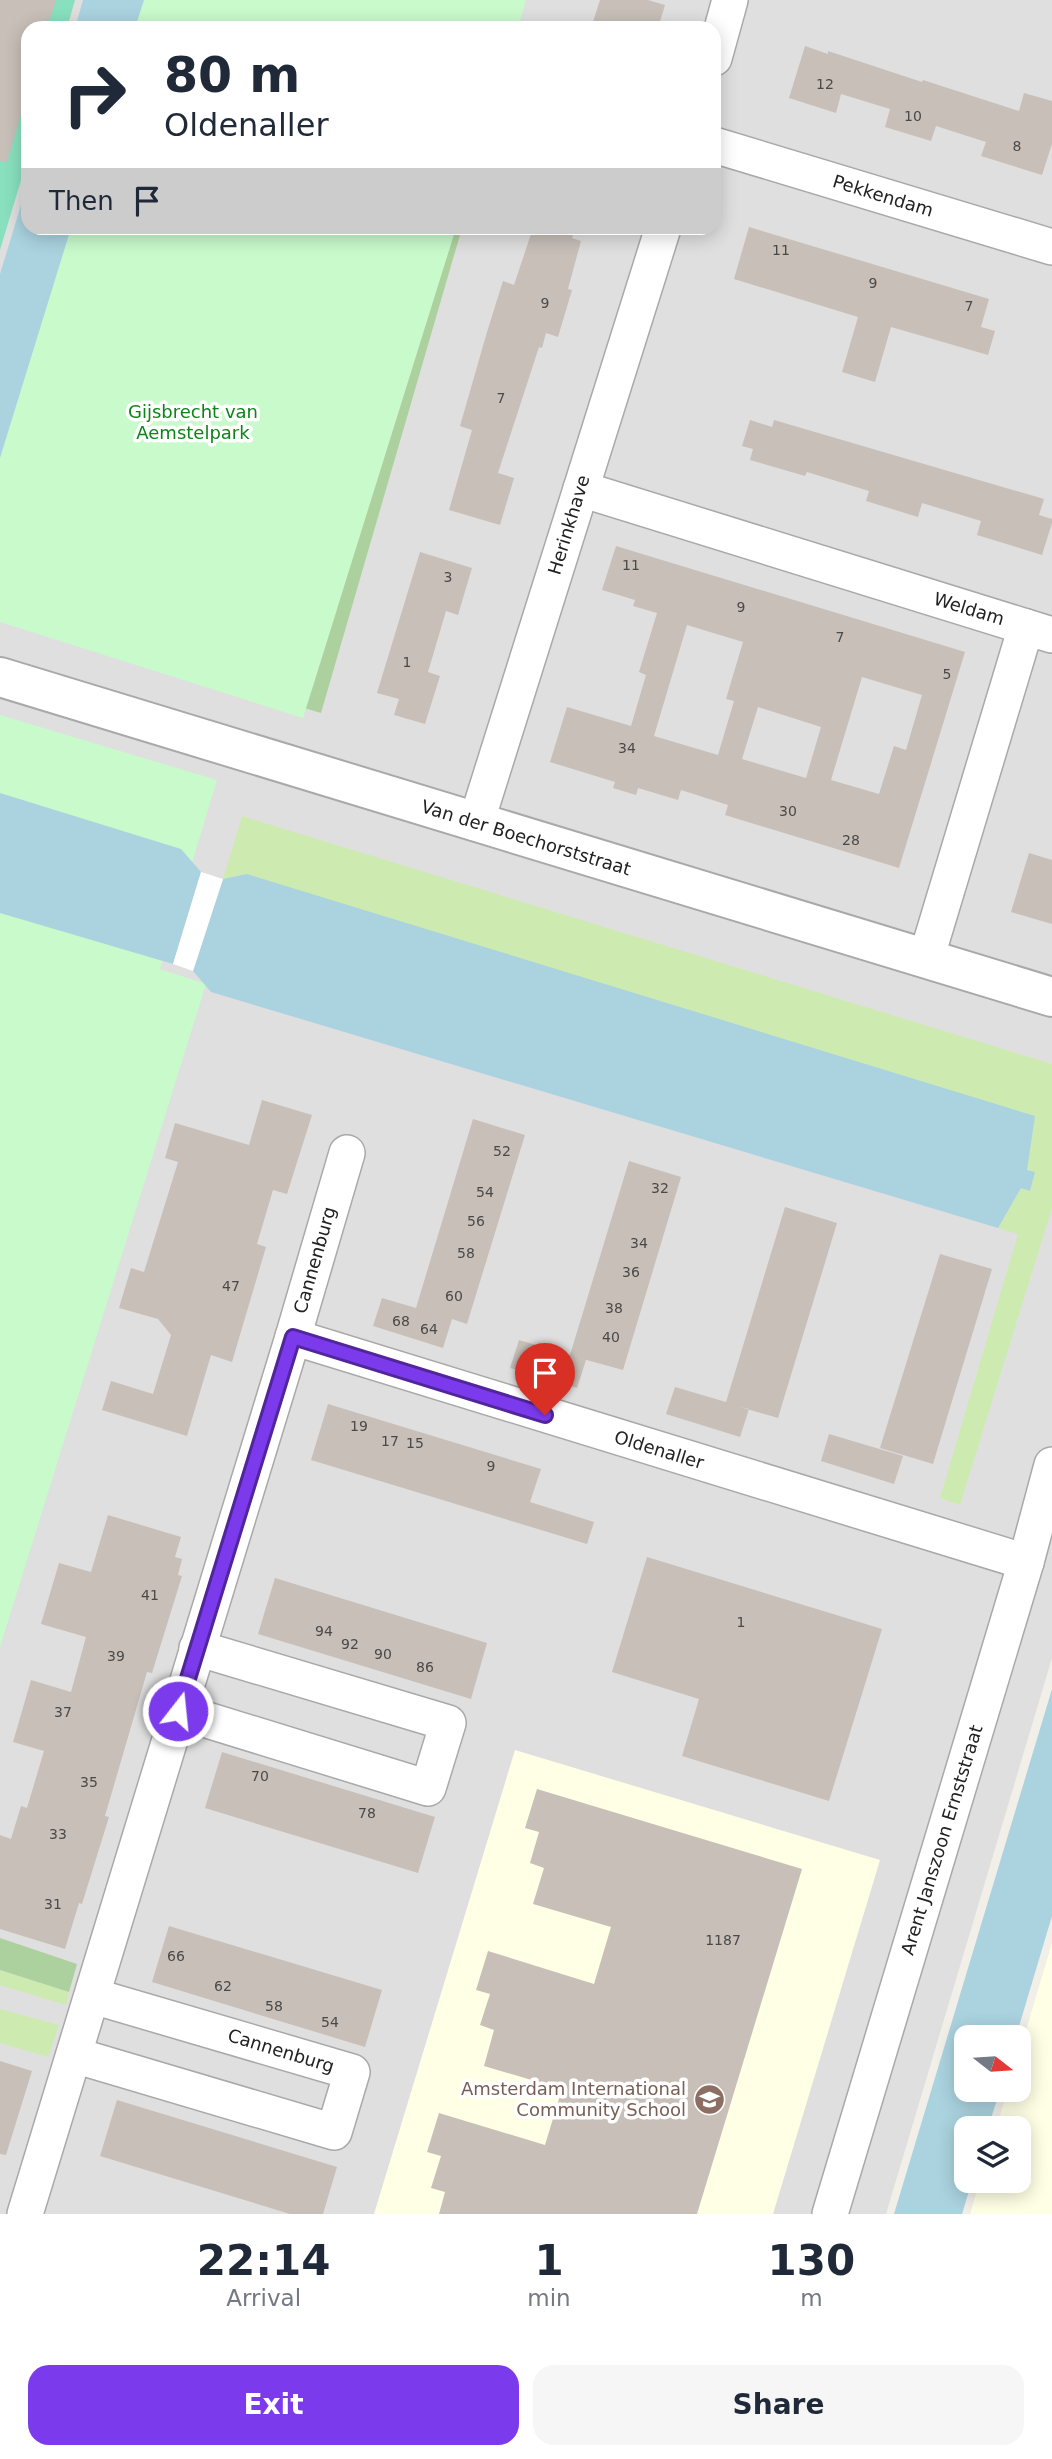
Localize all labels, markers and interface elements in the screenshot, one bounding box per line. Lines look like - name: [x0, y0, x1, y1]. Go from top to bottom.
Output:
- text: 80 m: [164, 47, 300, 104]
- icon: right: [49, 49, 140, 140]
- house number: 12: [816, 76, 834, 92]
- text: Oldenaller: [164, 106, 329, 144]
- house number: 10: [904, 108, 922, 124]
- house number: 8: [1013, 138, 1021, 154]
- street label: Pekkendam: [830, 170, 936, 221]
- icon: arrive: [128, 182, 166, 220]
- text: Then: [49, 186, 114, 216]
- house number: 11: [772, 242, 790, 258]
- house number: 9: [869, 275, 877, 291]
- house number: 9: [541, 295, 549, 311]
- house number: 7: [965, 298, 973, 314]
- house number: 7: [497, 390, 505, 406]
- park label: Gijsbrecht van Aemstelpark: [128, 401, 258, 443]
- street label: Herinkhave: [543, 473, 594, 577]
- house number: 11: [622, 557, 640, 573]
- house number: 3: [444, 569, 452, 585]
- street label: Weldam: [931, 588, 1007, 629]
- house number: 9: [737, 599, 745, 615]
- house number: 7: [836, 629, 844, 645]
- house number: 1: [403, 654, 411, 670]
- house number: 5: [943, 666, 951, 682]
- house number: 34: [618, 740, 636, 756]
- street label: Van der Boechorststraat: [419, 796, 634, 879]
- house number: 30: [779, 803, 797, 819]
- house number: 28: [842, 832, 860, 848]
- house number: 52: [493, 1143, 511, 1159]
- house number: 32: [651, 1180, 669, 1196]
- house number: 54: [476, 1184, 494, 1200]
- street label: Cannenburg: [289, 1204, 340, 1316]
- house number: 56: [467, 1213, 485, 1229]
- house number: 34: [630, 1235, 648, 1251]
- house number: 58: [457, 1245, 475, 1261]
- house number: 36: [622, 1264, 640, 1280]
- house number: 47: [222, 1278, 240, 1294]
- house number: 60: [445, 1288, 463, 1304]
- house number: 38: [605, 1300, 623, 1316]
- house number: 68: [392, 1313, 410, 1329]
- house number: 64: [420, 1321, 438, 1337]
- house number: 40: [602, 1329, 620, 1345]
- pin: [515, 1343, 575, 1415]
- icon: arrive: [526, 1354, 564, 1392]
- house number: 19: [350, 1418, 368, 1434]
- street label: Oldenaller: [612, 1426, 707, 1473]
- house number: 17: [381, 1433, 399, 1449]
- house number: 15: [406, 1435, 424, 1451]
- house number: 9: [487, 1458, 495, 1474]
- house number: 41: [141, 1587, 159, 1603]
- house number: 1: [737, 1614, 745, 1630]
- house number: 94: [315, 1623, 333, 1639]
- house number: 92: [341, 1636, 359, 1652]
- house number: 90: [374, 1646, 392, 1662]
- house number: 39: [107, 1648, 125, 1664]
- house number: 86: [416, 1659, 434, 1675]
- position arrow: [141, 1674, 215, 1748]
- house number: 37: [54, 1704, 72, 1720]
- street label: Arent Janszoon Ernststraat: [896, 1722, 987, 1957]
- house number: 70: [251, 1768, 269, 1784]
- house number: 35: [80, 1774, 98, 1790]
- house number: 78: [358, 1805, 376, 1821]
- house number: 33: [49, 1826, 67, 1842]
- house number: 31: [44, 1896, 62, 1912]
- house number: 1187: [705, 1932, 741, 1948]
- house number: 66: [167, 1948, 185, 1964]
- house number: 62: [214, 1978, 232, 1994]
- house number: 58: [265, 1998, 283, 2014]
- house number: 54: [321, 2014, 339, 2030]
- street label: Cannenburg: [225, 2024, 337, 2077]
- north arrow: [954, 2025, 1031, 2102]
- map controls: [954, 2025, 1031, 2193]
- place label: Amsterdam International Community School: [461, 2078, 686, 2120]
- school or university icon: Amsterdam International Community School: [692, 2082, 726, 2116]
- button: layers: [954, 2116, 1031, 2193]
- text: 22:14: [197, 2236, 331, 2285]
- text: 1: [534, 2236, 564, 2285]
- text: 130: [768, 2236, 855, 2285]
- text: Arrival: [226, 2285, 301, 2311]
- text: min: [527, 2285, 571, 2311]
- text: m: [800, 2285, 823, 2311]
- button: Exit: [28, 2365, 519, 2445]
- button: Share: [533, 2365, 1024, 2445]

